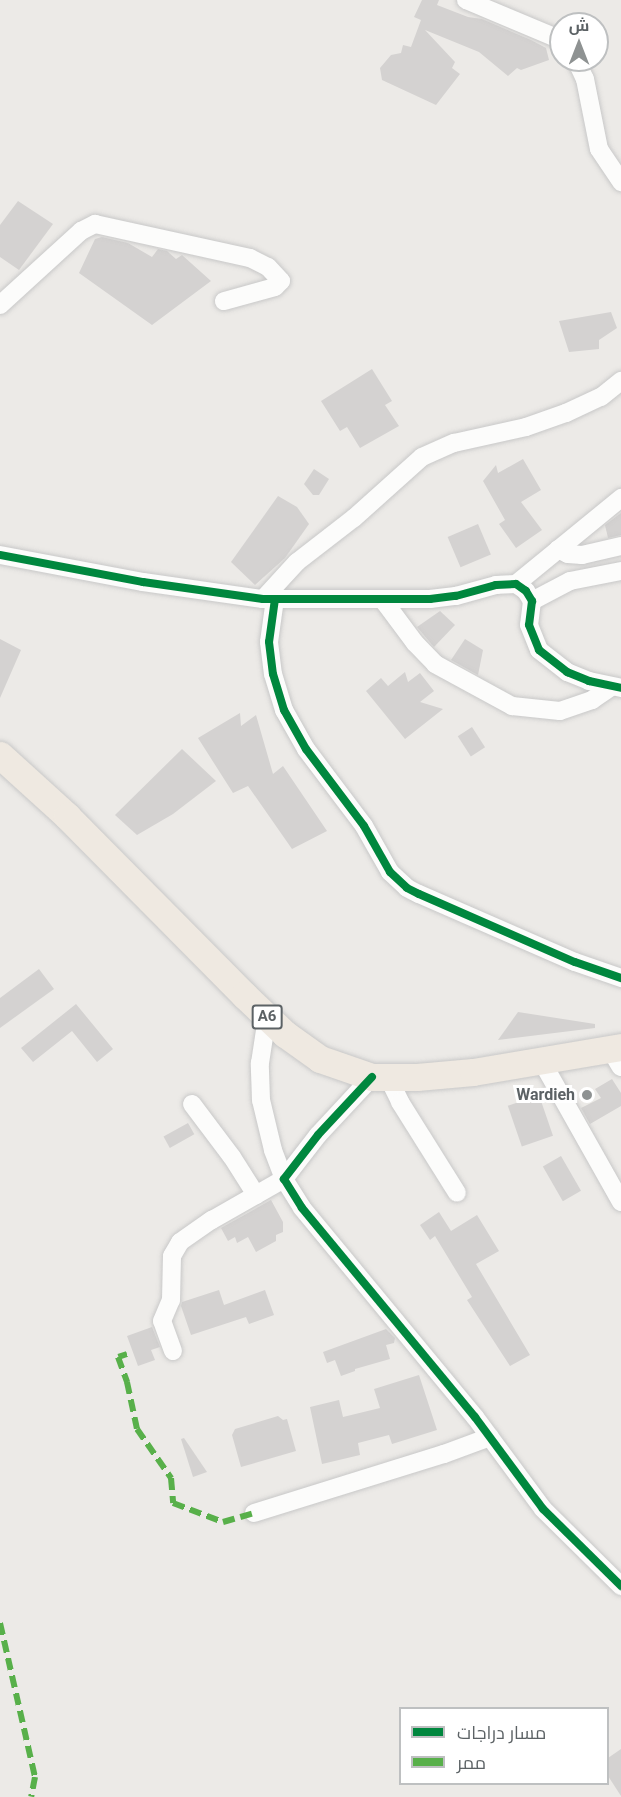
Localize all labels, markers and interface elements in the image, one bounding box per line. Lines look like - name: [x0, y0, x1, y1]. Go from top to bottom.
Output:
- north arrow: [549, 12, 609, 72]
- text: ش: [569, 16, 589, 35]
- road number: A6: [250, 1005, 284, 1029]
- place label: Wardieh: [516, 1085, 575, 1105]
- marker: Wardieh: [580, 1088, 594, 1102]
- legend: [399, 1707, 609, 1785]
- text: مسار دراجات: [457, 1722, 546, 1743]
- text: ممر: [457, 1752, 486, 1773]

